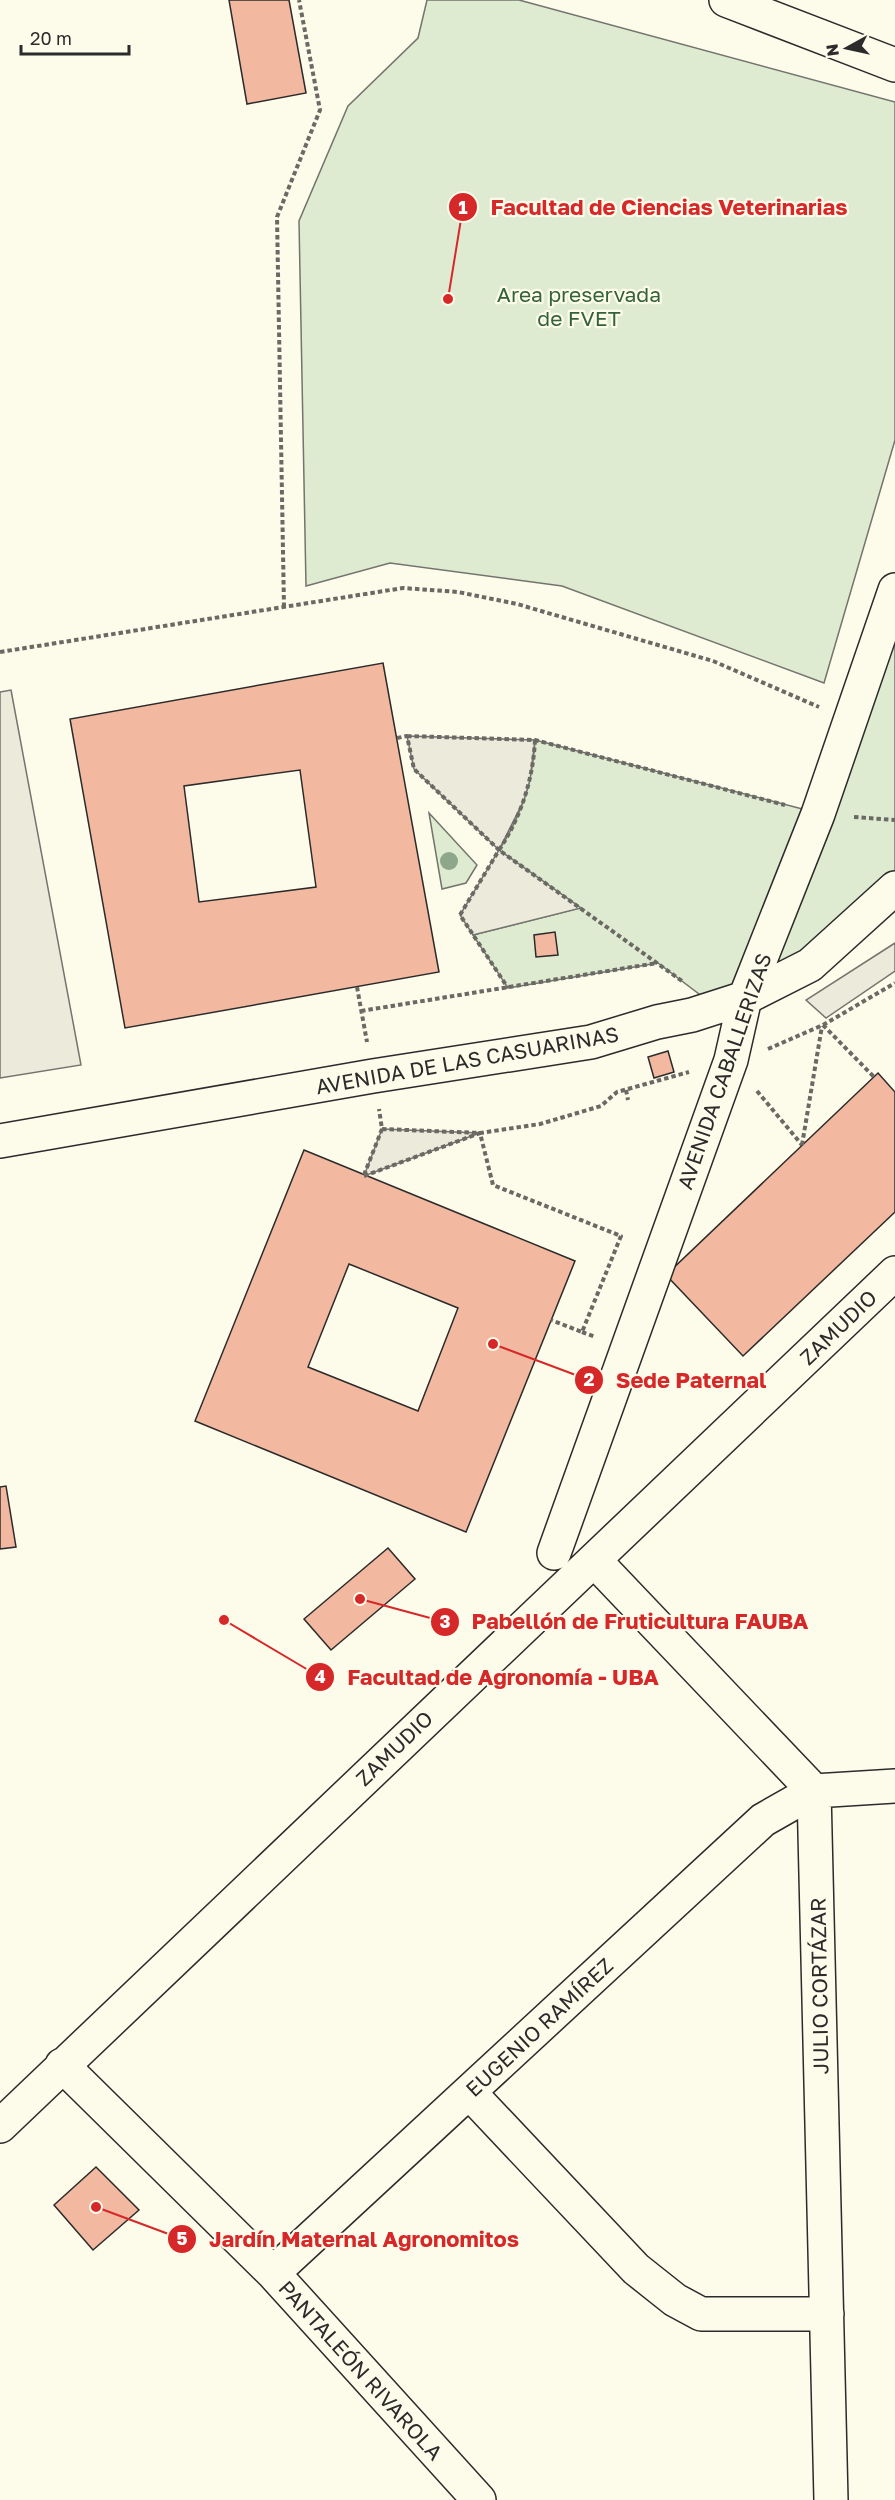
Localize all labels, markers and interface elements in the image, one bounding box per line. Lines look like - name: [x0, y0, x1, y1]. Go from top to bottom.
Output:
- scale bar: [21, 18, 129, 56]
- north arrow: [817, 18, 877, 78]
- text: 20 m: [30, 27, 72, 49]
- text: N: [821, 43, 843, 58]
- callout: Facultad de Ciencias Veterinarias: [448, 187, 859, 227]
- text: Facultad de Ciencias Veterinarias: [490, 193, 848, 220]
- text: 1: [458, 196, 468, 218]
- park label: Area preservada de FVET: [497, 281, 661, 331]
- street label: AVENIDA CABALLERIZAS: [671, 949, 777, 1193]
- street label: AVENIDA DE LAS CASUARINAS: [313, 1021, 621, 1099]
- street label: ZAMUDIO: [794, 1284, 882, 1370]
- callout: Sede Paternal: [574, 1360, 778, 1400]
- text: Sede Paternal: [616, 1366, 766, 1393]
- text: 2: [584, 1368, 595, 1390]
- callout: Pabellón de Fruticultura FAUBA: [430, 1602, 820, 1642]
- text: Pabellón de Fruticultura FAUBA: [472, 1607, 809, 1634]
- text: 3: [440, 1610, 451, 1632]
- callout: Facultad de Agronomía - UBA: [305, 1657, 671, 1697]
- text: Facultad de Agronomía - UBA: [347, 1663, 659, 1690]
- text: 4: [314, 1665, 326, 1687]
- street label: ZAMUDIO: [350, 1705, 438, 1791]
- street label: JULIO CORTÁZAR: [804, 1897, 834, 2075]
- street label: EUGENIO RAMÍREZ: [460, 1952, 618, 2102]
- callout: Jardín Maternal Agronomitos: [167, 2219, 531, 2259]
- text: Jardín Maternal Agronomitos: [209, 2225, 519, 2252]
- text: 5: [177, 2227, 188, 2249]
- street label: PANTALEÓN RIVAROLA: [274, 2275, 448, 2465]

